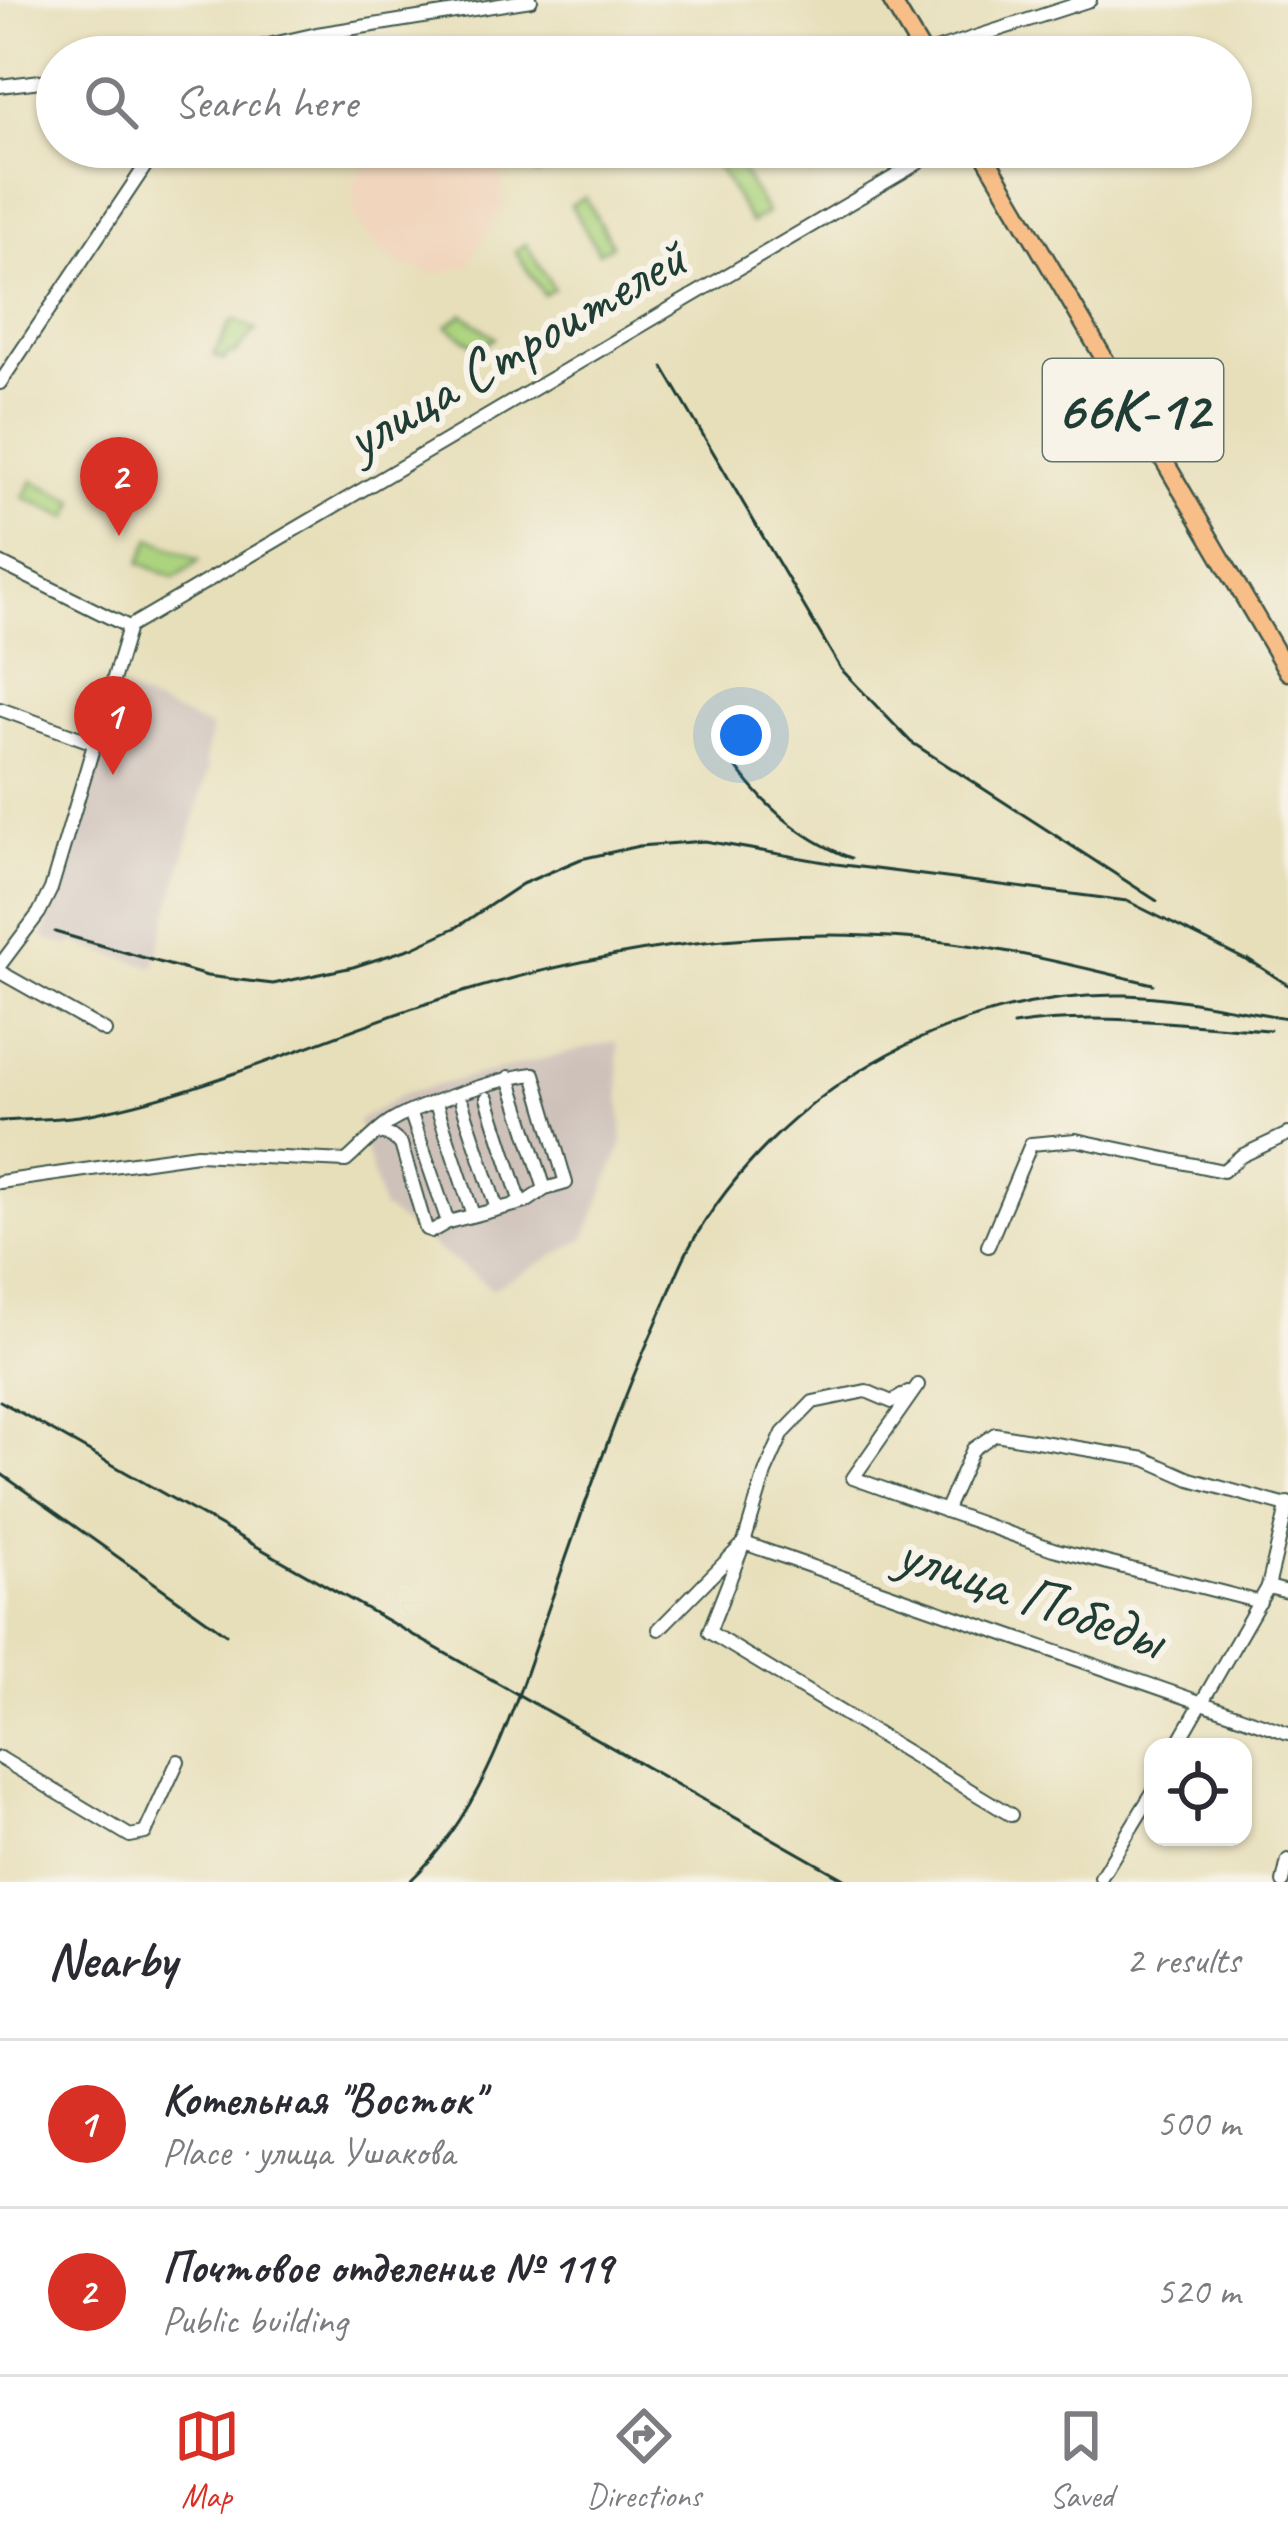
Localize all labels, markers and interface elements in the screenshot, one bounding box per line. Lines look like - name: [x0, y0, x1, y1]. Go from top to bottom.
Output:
- search box: [36, 36, 1252, 168]
- icon: search: [78, 69, 144, 135]
- text: Search here: [174, 74, 357, 131]
- street label: улица Строителей: [328, 218, 702, 478]
- road number: 66К-12: [1043, 359, 1223, 461]
- pin: 2: [80, 437, 158, 536]
- pin: 1: [74, 676, 152, 775]
- your location: [711, 705, 771, 765]
- street label: улица Победы: [885, 1513, 1178, 1677]
- map controls: [1144, 1738, 1252, 1846]
- button: locate: [1144, 1738, 1252, 1846]
- text: Nearby: [48, 1928, 176, 1992]
- text: 2 results: [1126, 1936, 1240, 1985]
- text: Котельная "Восток": [162, 2071, 483, 2128]
- text: 1: [78, 2099, 96, 2148]
- text: 500 m: [1156, 2099, 1240, 2148]
- text: Place · улица Ушакова: [162, 2128, 455, 2177]
- text: Почтовое отделение № 119: [162, 2239, 612, 2296]
- text: 2: [78, 2267, 96, 2316]
- text: 520 m: [1156, 2267, 1240, 2316]
- text: Public building: [162, 2296, 347, 2345]
- tab: Map: [174, 2403, 240, 2517]
- tab: Directions: [587, 2403, 701, 2517]
- tab: Saved: [1048, 2403, 1114, 2517]

